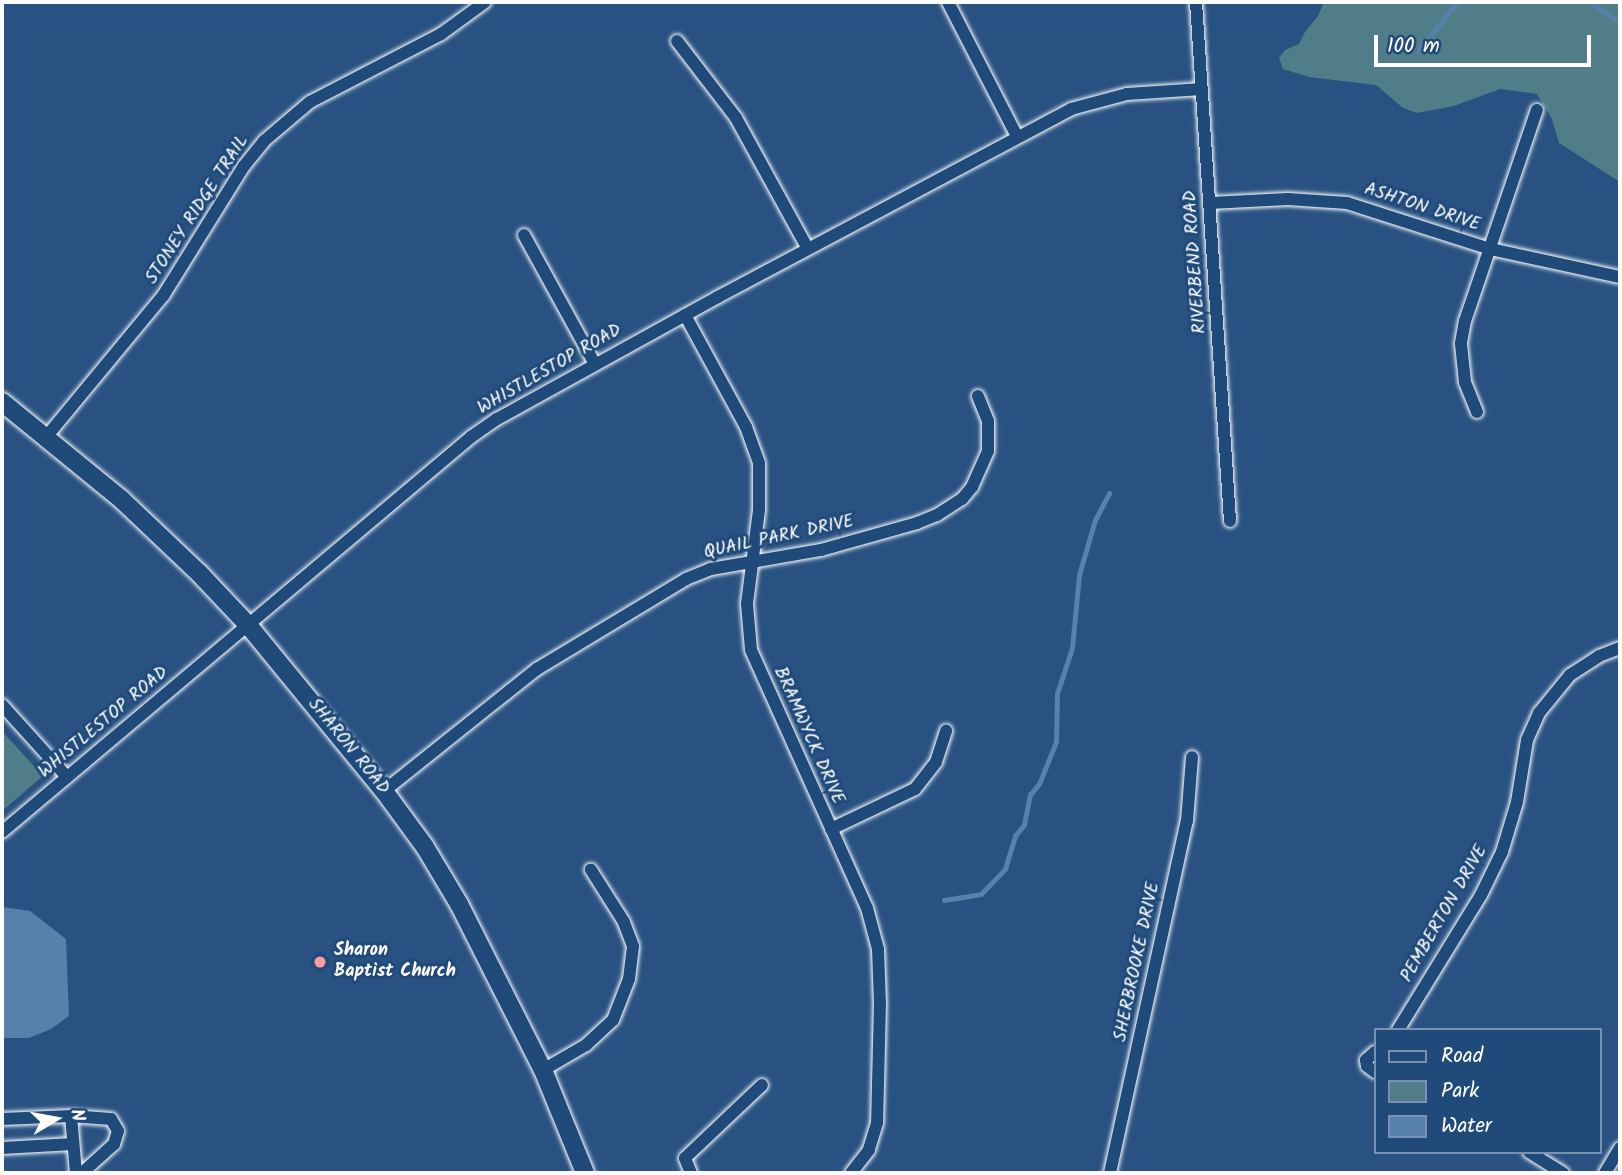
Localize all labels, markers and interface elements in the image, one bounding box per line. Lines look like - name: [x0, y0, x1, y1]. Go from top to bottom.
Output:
- scale bar: [1377, 21, 1594, 65]
- text: 100 m: [1387, 30, 1440, 63]
- street label: STONEY RIDGE TRAIL: [142, 131, 254, 289]
- street label: ASHTON DRIVE: [1361, 179, 1483, 237]
- street label: RIVERBEND ROAD: [1180, 190, 1212, 334]
- street label: WHISTLESTOP ROAD: [474, 320, 626, 420]
- street label: QUAIL PARK DRIVE: [702, 512, 856, 564]
- street label: WHISTLESTOP ROAD: [35, 662, 173, 784]
- street label: BRAMWYCK DRIVE: [768, 664, 848, 808]
- street label: SHARON ROAD: [303, 695, 393, 799]
- street label: PEMBERTON DRIVE: [1397, 842, 1493, 986]
- street label: SHERBROOKE DRIVE: [1111, 880, 1165, 1044]
- place label: Sharon Baptist Church: [334, 941, 456, 984]
- marker: Sharon Baptist Church: [312, 954, 328, 970]
- legend: [1374, 1028, 1601, 1154]
- text: Road: [1441, 1040, 1483, 1073]
- text: Park: [1441, 1075, 1479, 1108]
- north arrow: [21, 1084, 91, 1154]
- text: N: [61, 1107, 92, 1124]
- text: Water: [1441, 1110, 1492, 1143]

